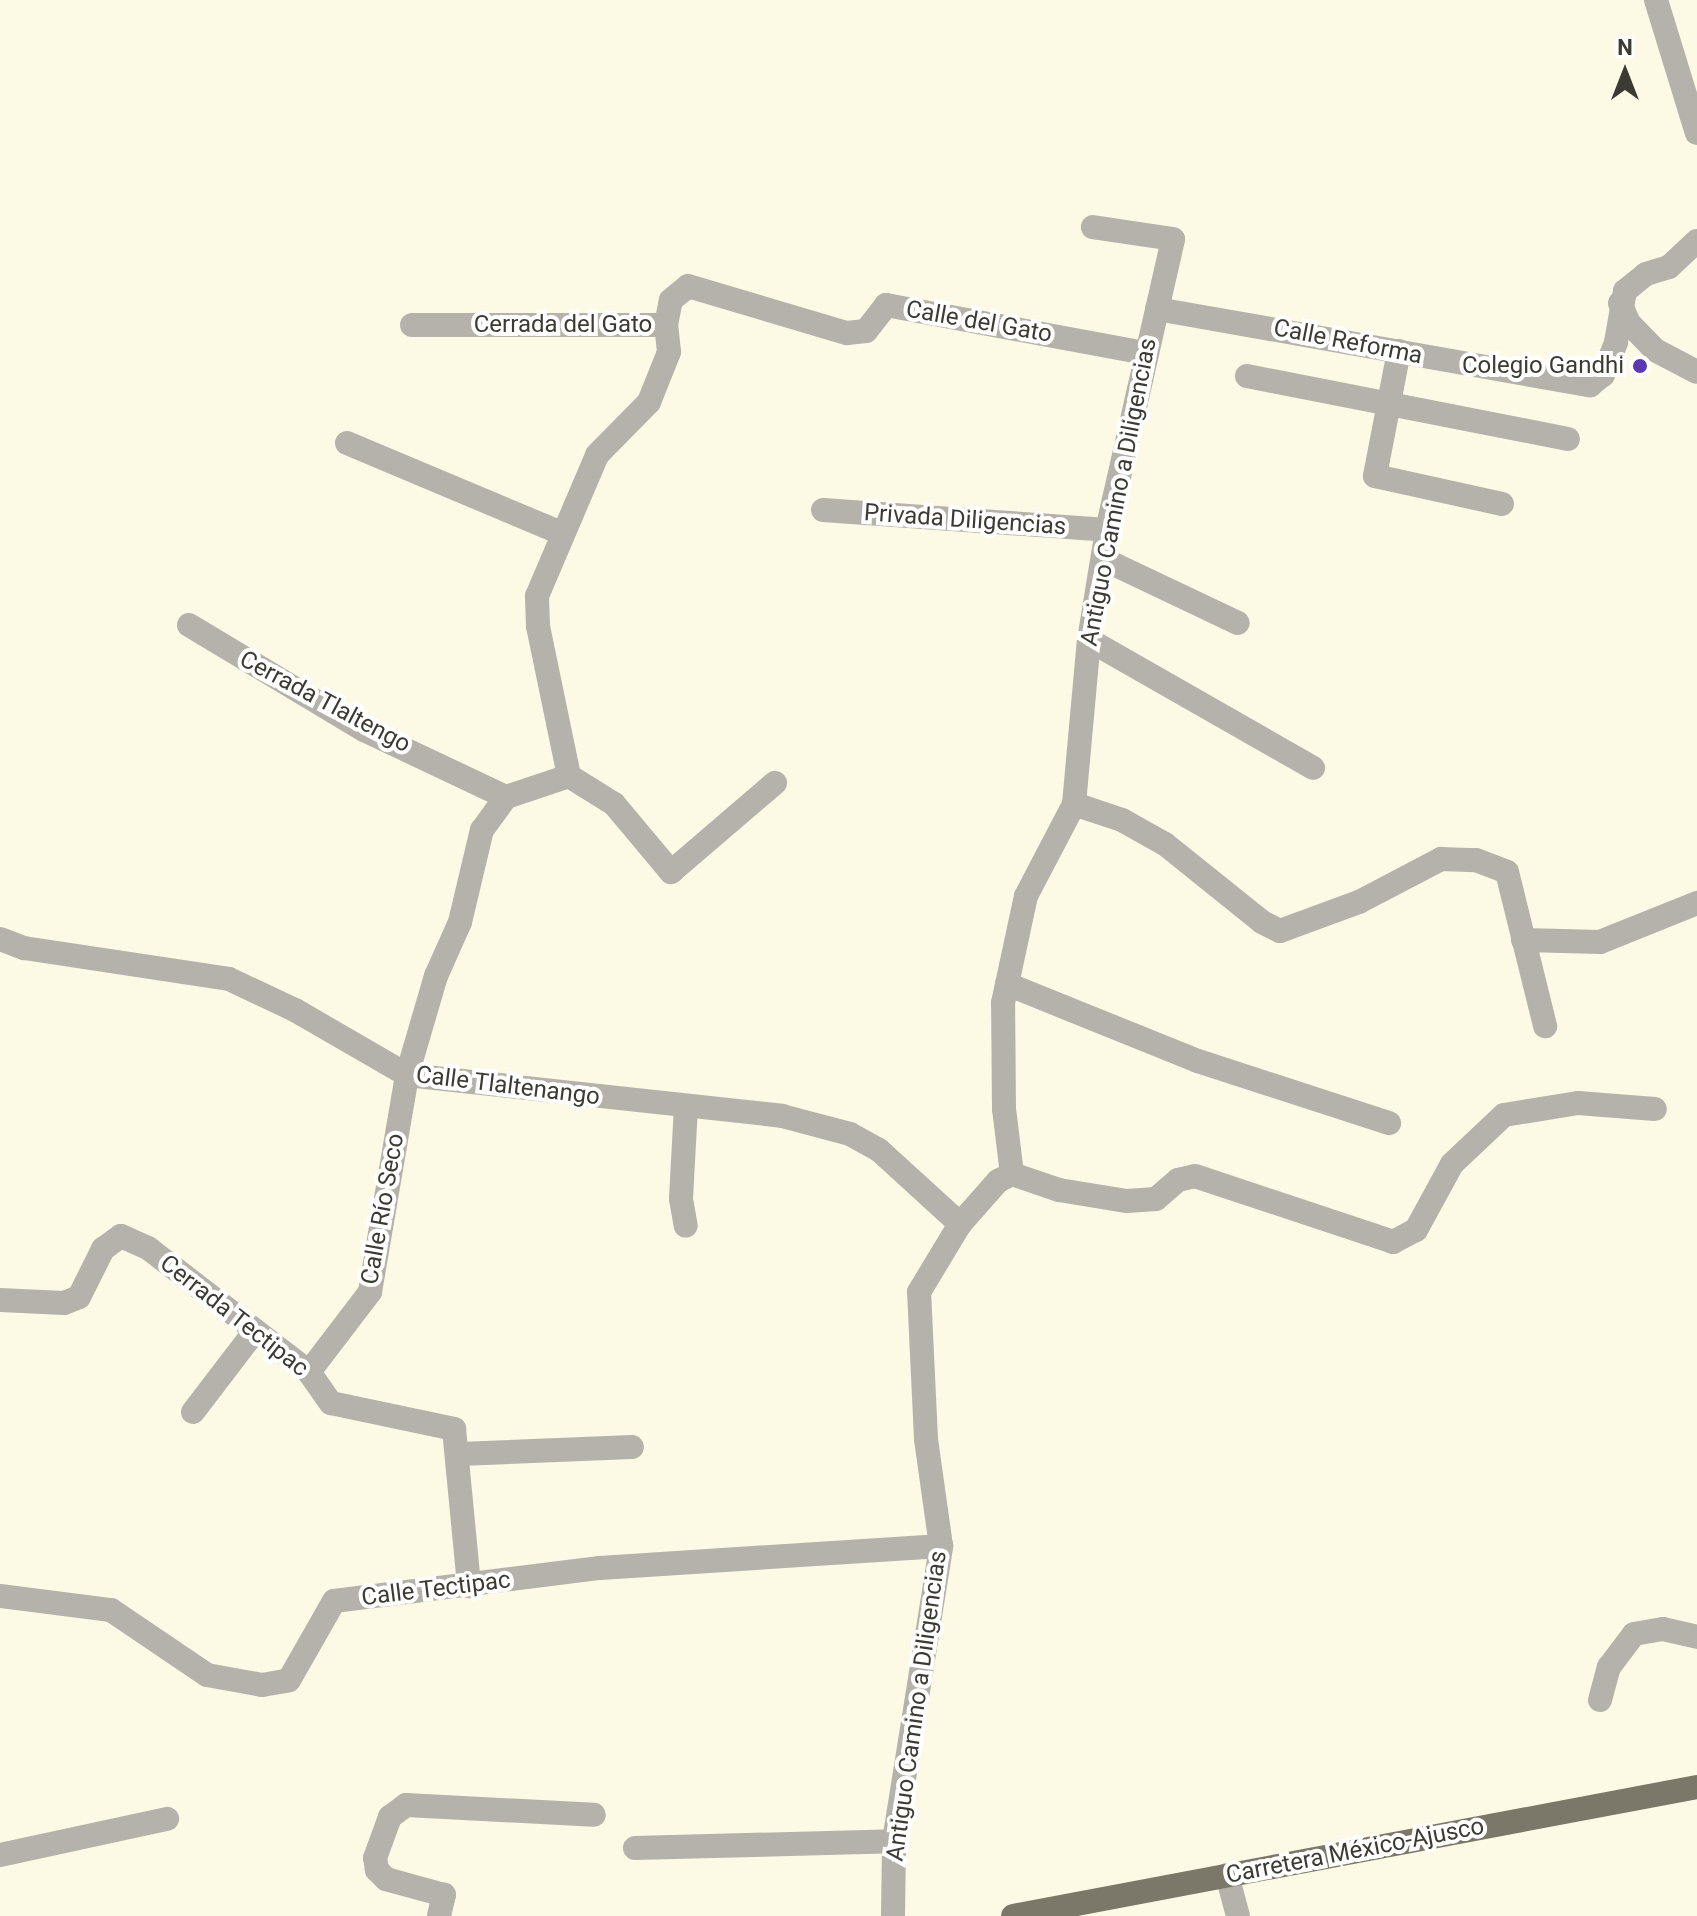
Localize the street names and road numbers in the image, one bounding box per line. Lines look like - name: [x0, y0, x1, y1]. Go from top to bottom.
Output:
- street label: Calle del Gato: [904, 295, 1054, 349]
- street label: Cerrada del Gato: [474, 311, 652, 339]
- street label: Calle Reforma: [1271, 313, 1425, 371]
- street label: Antiguo Camino a Diligencias: [1075, 336, 1163, 648]
- street label: Privada Diligencias: [863, 499, 1067, 541]
- street label: Cerrada Tlaltengo: [234, 645, 416, 759]
- street label: Calle Tlaltenango: [414, 1060, 602, 1112]
- street label: Calle Río Seco: [356, 1131, 410, 1287]
- street label: Cerrada Tectipac: [154, 1249, 314, 1383]
- street label: Antiguo Camino a Diligencias: [881, 1549, 953, 1863]
- street label: Calle Tectipac: [360, 1566, 512, 1612]
- street label: Carretera México-Ajusco: [1224, 1812, 1486, 1890]

